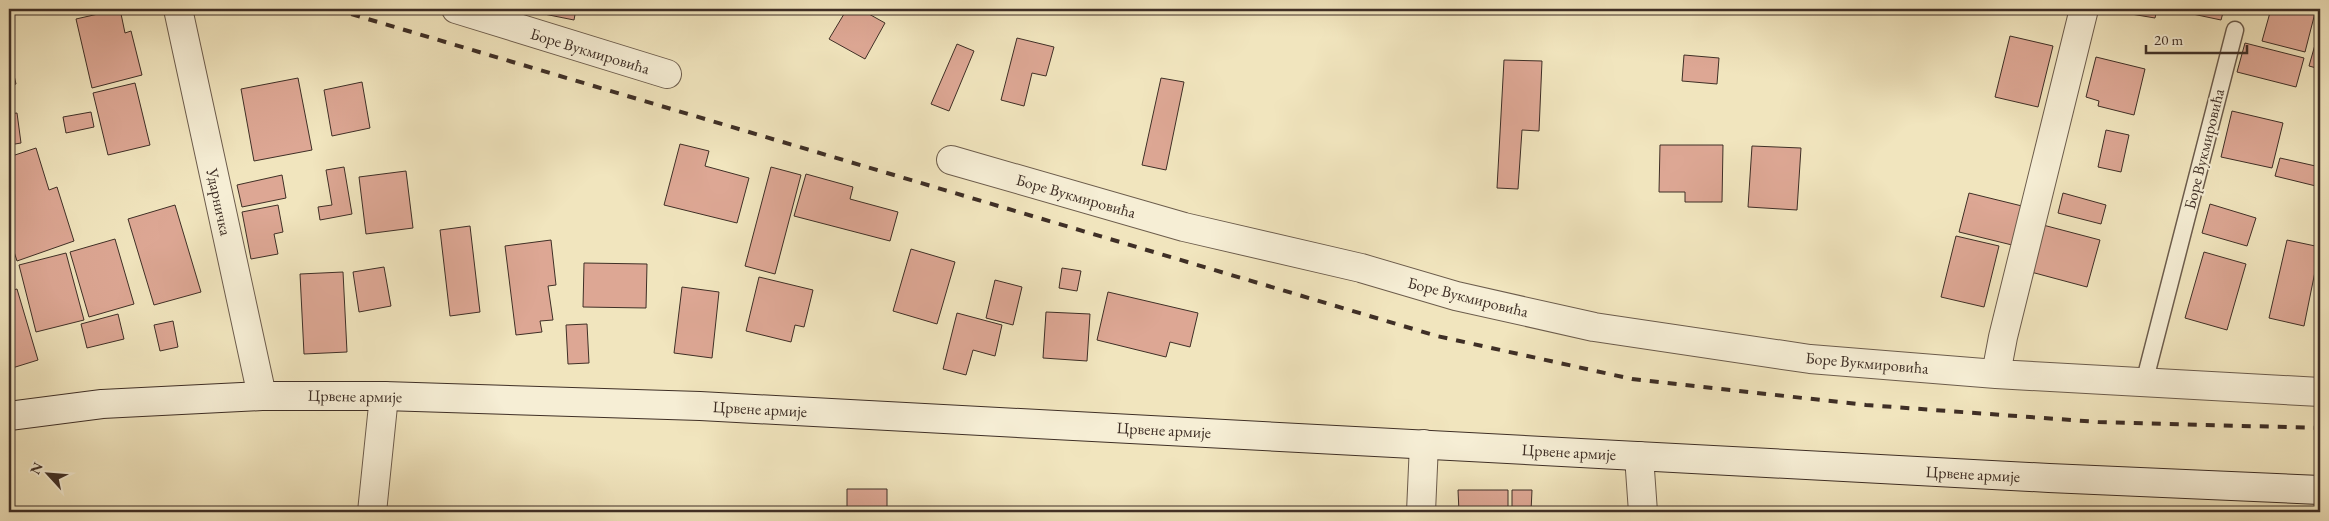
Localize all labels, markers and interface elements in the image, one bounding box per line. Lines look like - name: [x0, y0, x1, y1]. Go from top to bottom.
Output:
- scale bar: [2146, 22, 2248, 54]
- street label: Боре Вукмировића: [528, 23, 653, 79]
- text: 20 m: [2154, 30, 2183, 49]
- street label: Боре Вукмировића: [2179, 86, 2229, 212]
- street label: Ударничка: [201, 165, 236, 238]
- street label: Боре Вукмировића: [1014, 169, 1139, 223]
- street label: Боре Вукмировића: [1405, 272, 1531, 322]
- street label: Боре Вукмировића: [1804, 347, 1930, 379]
- street label: Црвене армије: [308, 385, 402, 407]
- street label: Црвене армије: [712, 396, 808, 422]
- street label: Црвене армије: [1116, 417, 1212, 443]
- street label: Црвене армије: [1521, 439, 1617, 465]
- north arrow: [22, 448, 72, 498]
- text: N: [26, 459, 47, 477]
- street label: Црвене армије: [1925, 461, 2021, 487]

